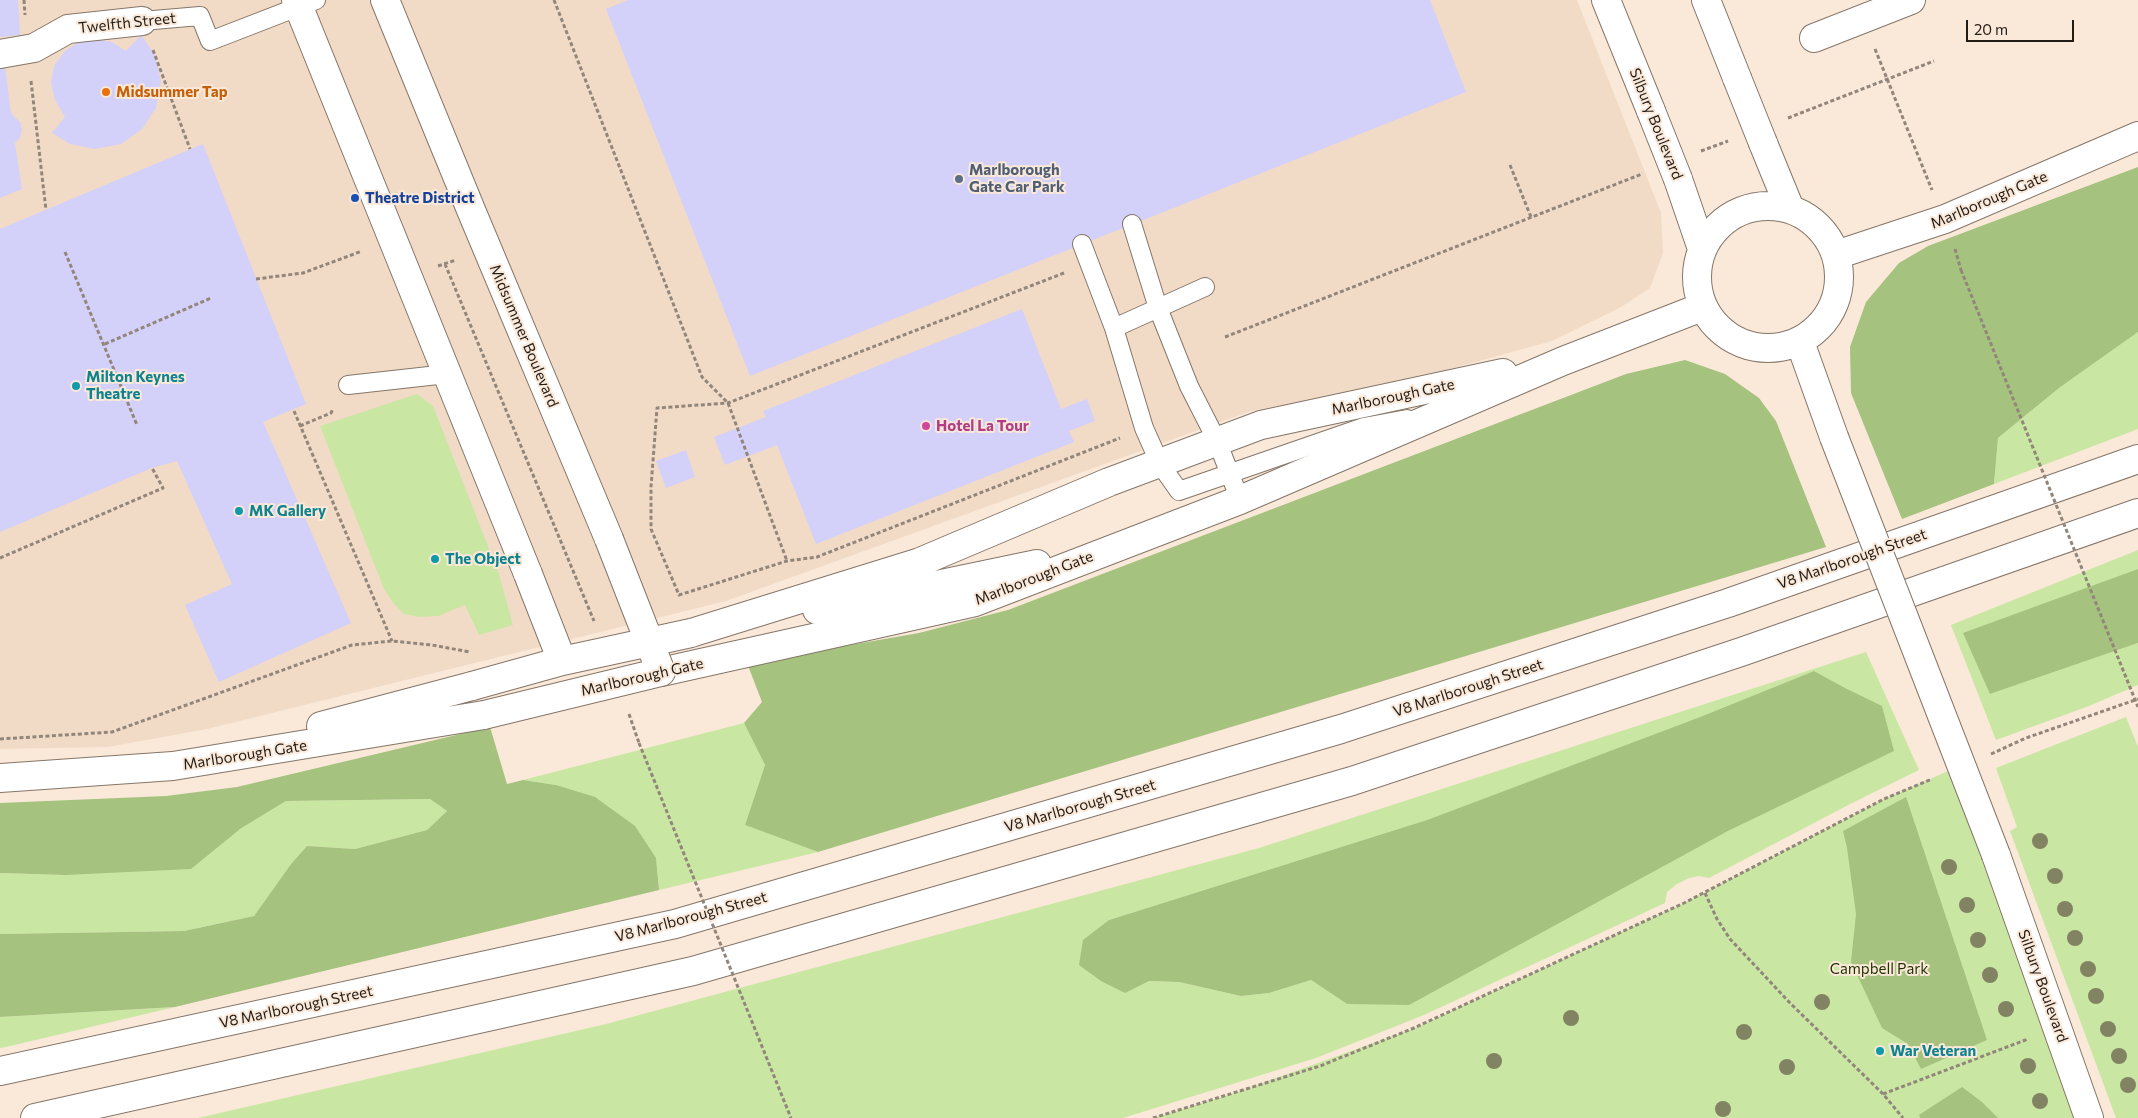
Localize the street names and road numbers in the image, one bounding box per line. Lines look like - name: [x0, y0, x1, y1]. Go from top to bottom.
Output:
- street label: Twelfth Street: [77, 9, 177, 37]
- street label: Silbury Boulevard: [1625, 66, 1687, 182]
- street label: Marlborough Gate: [1928, 167, 2050, 233]
- street label: Midsummer Boulevard: [486, 262, 562, 410]
- street label: Marlborough Gate: [1330, 375, 1456, 419]
- street label: V8 Marlborough Street: [1775, 525, 1929, 593]
- street label: Marlborough Gate: [972, 547, 1096, 609]
- street label: Marlborough Gate: [579, 654, 705, 700]
- street label: V8 Marlborough Street: [1391, 655, 1545, 721]
- street label: Marlborough Gate: [182, 736, 308, 774]
- street label: V8 Marlborough Street: [1002, 776, 1158, 836]
- street label: V8 Marlborough Street: [613, 888, 769, 946]
- street label: Silbury Boulevard: [2014, 927, 2072, 1045]
- street label: V8 Marlborough Street: [217, 982, 375, 1032]

